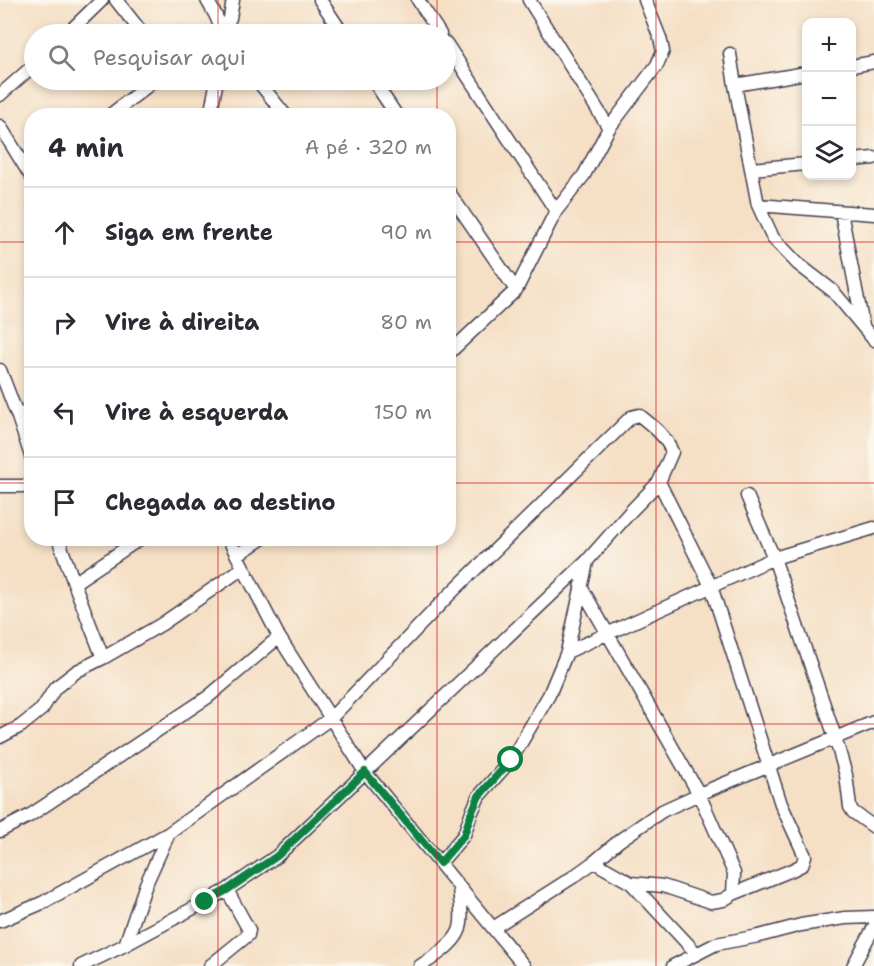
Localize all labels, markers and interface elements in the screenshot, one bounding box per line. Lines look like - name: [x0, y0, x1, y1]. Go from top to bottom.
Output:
- map controls: [802, 18, 856, 180]
- button: +: [802, 18, 856, 72]
- search box: [24, 24, 456, 90]
- icon: search: [45, 41, 78, 74]
- text: Pesquisar aqui: [93, 43, 246, 72]
- button: −: [802, 72, 856, 126]
- button: layers: [802, 126, 856, 180]
- text: 4 min: [48, 130, 124, 165]
- text: A pé · 320 m: [305, 134, 432, 160]
- icon: ahead: [48, 216, 81, 249]
- text: Siga em frente: [105, 218, 273, 247]
- text: 90 m: [380, 219, 432, 245]
- icon: right: [48, 306, 81, 339]
- text: Vire à direita: [105, 308, 259, 337]
- text: 80 m: [380, 309, 432, 335]
- icon: left: [48, 396, 81, 429]
- text: Vire à esquerda: [105, 398, 288, 427]
- text: 150 m: [374, 399, 432, 425]
- icon: arrive: [48, 486, 81, 519]
- text: Chegada ao destino: [105, 488, 336, 517]
- route start: [497, 746, 523, 772]
- route end: [191, 888, 217, 914]

